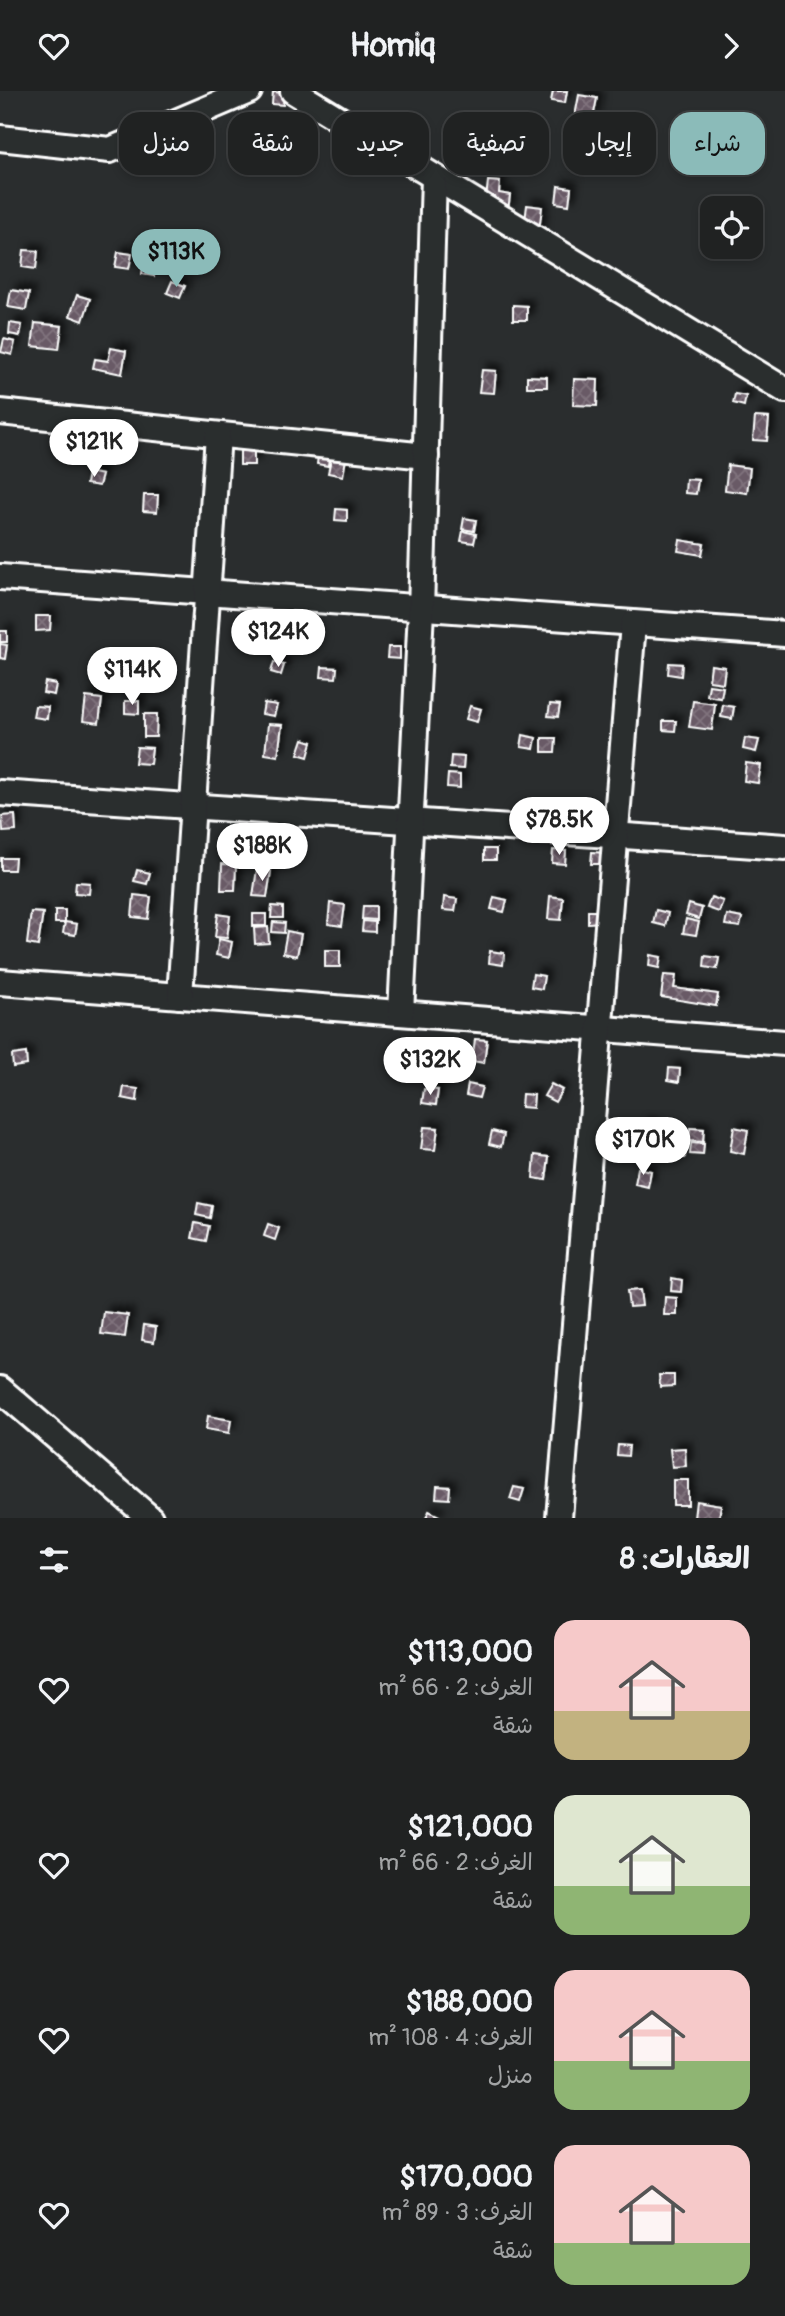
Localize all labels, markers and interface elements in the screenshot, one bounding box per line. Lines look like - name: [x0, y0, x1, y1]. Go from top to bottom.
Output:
- text: Homiq: [350, 26, 435, 66]
- icon: heart: [35, 27, 73, 65]
- icon: forward: [712, 27, 750, 65]
- chip: منزل: [119, 112, 214, 175]
- chip: شقة: [228, 112, 318, 175]
- chip: جديد: [332, 112, 429, 175]
- chip: تصفية: [443, 112, 549, 175]
- chip: إيجار: [563, 112, 656, 175]
- chip: شراء: [670, 112, 765, 175]
- map controls: [700, 196, 763, 259]
- button: locate: [700, 196, 763, 259]
- pin: $113K: [127, 229, 225, 289]
- text: $113K: [147, 237, 205, 266]
- pin: $121K: [45, 419, 143, 479]
- text: $121K: [65, 427, 123, 456]
- pin: $124K: [229, 609, 327, 669]
- text: $124K: [247, 617, 309, 646]
- pin: $114K: [83, 647, 181, 707]
- text: $114K: [103, 655, 161, 684]
- pin: $78.5K: [502, 797, 616, 857]
- text: $78.5K: [525, 805, 593, 834]
- pin: $188K: [213, 823, 311, 883]
- text: $188K: [233, 831, 291, 860]
- pin: $132K: [381, 1037, 479, 1097]
- text: $132K: [399, 1045, 461, 1074]
- pin: $170K: [594, 1117, 692, 1177]
- text: $170K: [611, 1125, 675, 1154]
- text: العقارات: 8: [620, 1540, 750, 1577]
- icon: filters: [35, 1541, 73, 1579]
- text: $113,000: [407, 1633, 533, 1670]
- icon: home: [610, 1648, 694, 1732]
- icon: heart: [35, 1671, 73, 1709]
- text: الغرف: 2 · 66 m²: [378, 1673, 533, 1702]
- text: شقة: [493, 1711, 533, 1740]
- text: $121,000: [407, 1808, 533, 1845]
- icon: home: [610, 1823, 694, 1907]
- icon: heart: [35, 1846, 73, 1884]
- text: الغرف: 2 · 66 m²: [378, 1848, 533, 1877]
- text: شقة: [493, 1886, 533, 1915]
- text: $188,000: [406, 1983, 533, 2020]
- icon: home: [610, 1998, 694, 2082]
- icon: heart: [35, 2021, 73, 2059]
- text: الغرف: 4 · 108 m²: [368, 2023, 533, 2052]
- text: منزل: [488, 2061, 533, 2090]
- text: $170,000: [400, 2158, 533, 2195]
- icon: home: [610, 2173, 694, 2257]
- icon: heart: [35, 2196, 73, 2234]
- text: الغرف: 3 · 89 m²: [382, 2198, 533, 2227]
- text: شقة: [493, 2236, 533, 2265]

